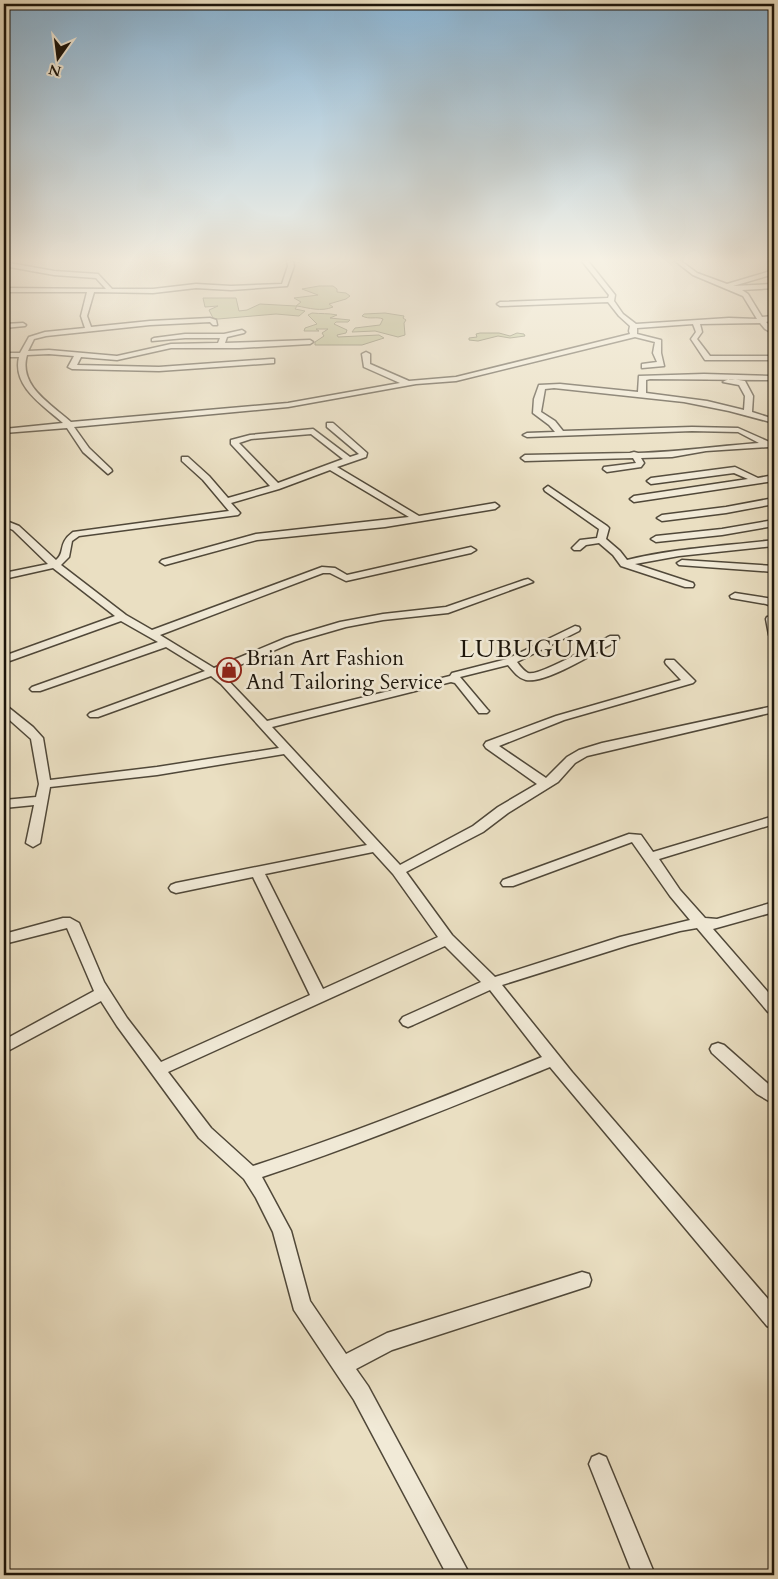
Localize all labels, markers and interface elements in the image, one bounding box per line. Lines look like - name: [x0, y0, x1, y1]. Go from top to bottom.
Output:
- north arrow: [32, 32, 82, 82]
- text: N: [47, 59, 63, 81]
- district label: LUBUGUMU: [460, 633, 618, 666]
- place label: Brian Art Fashion And Tailoring Service: [246, 644, 443, 697]
- shop icon: Brian Art Fashion And Tailoring Service: [216, 657, 242, 683]

